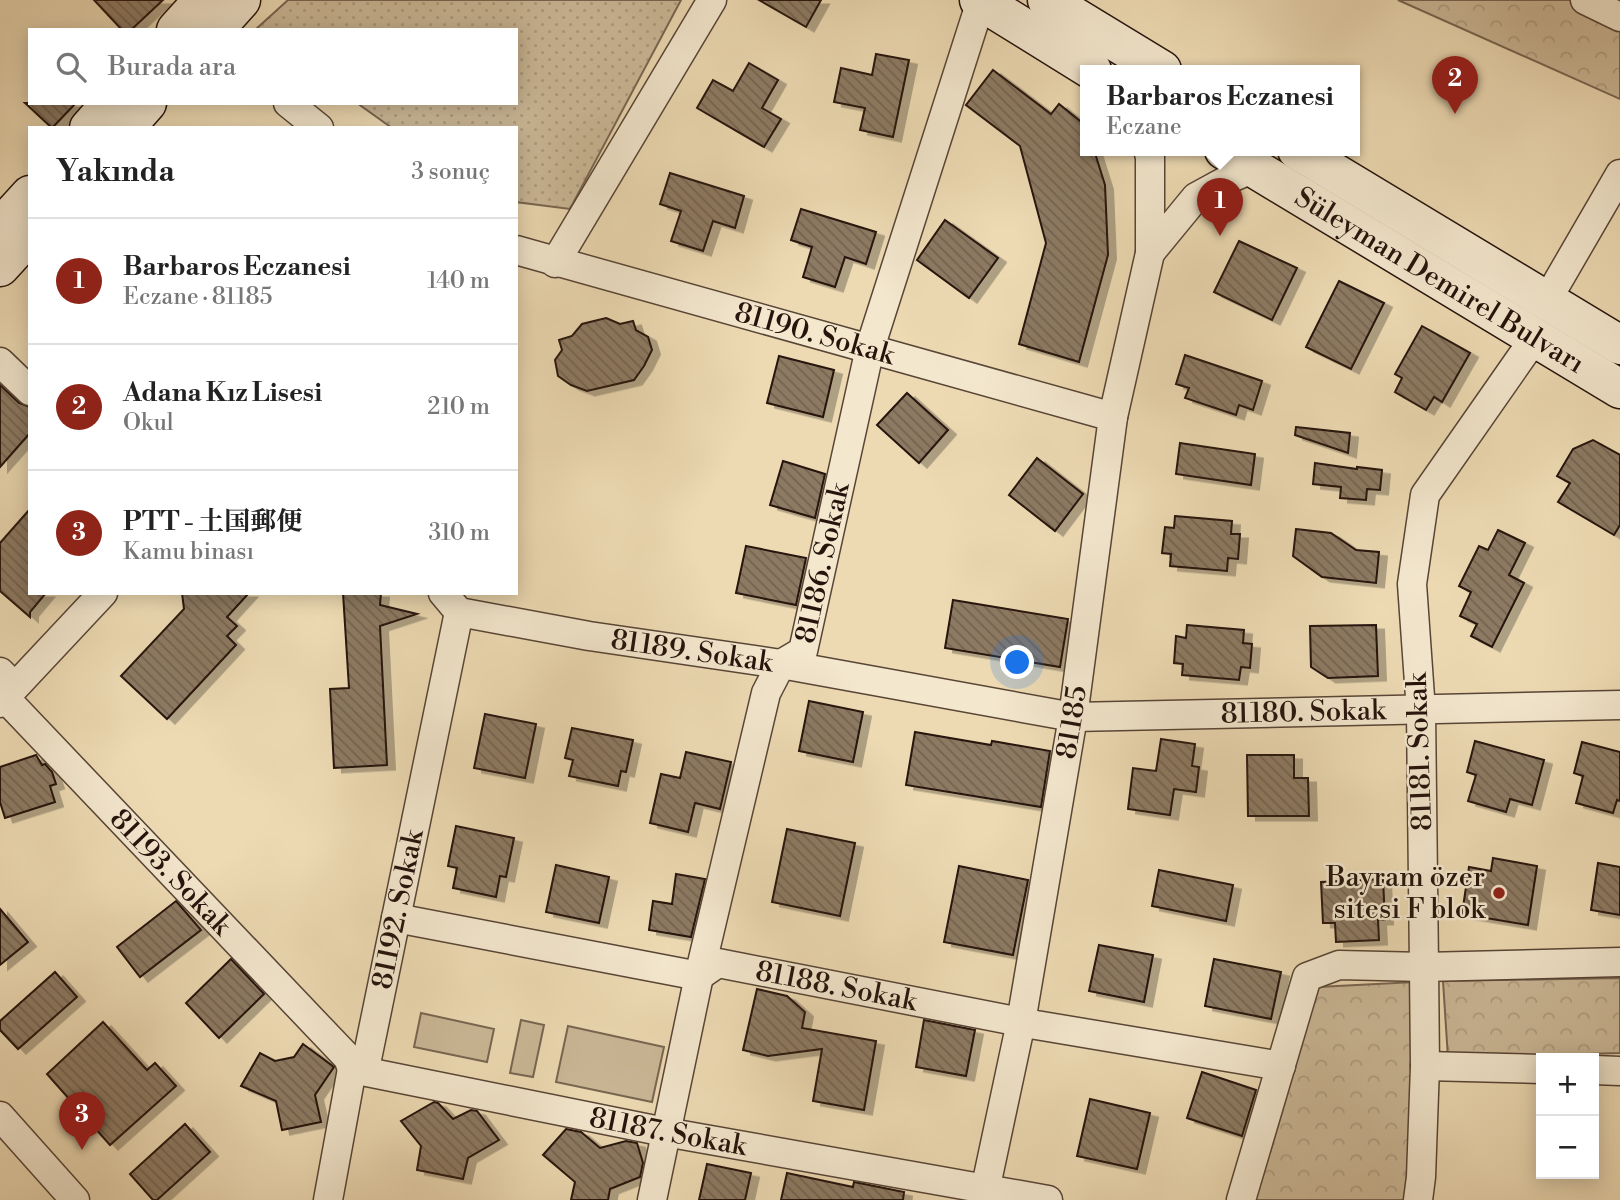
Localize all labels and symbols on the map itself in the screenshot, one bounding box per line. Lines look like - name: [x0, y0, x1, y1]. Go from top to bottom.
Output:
- pin: 2: [1432, 56, 1478, 114]
- pin: 1: [1197, 178, 1243, 236]
- street label: Süleyman Demirel Bulvarı: [1288, 179, 1591, 381]
- street label: 81190. Sokak: [731, 295, 900, 373]
- street label: 81186. Sokak: [788, 478, 857, 647]
- street label: 81189. Sokak: [608, 622, 777, 680]
- your location: [1000, 645, 1034, 679]
- street label: 81181. Sokak: [1400, 671, 1440, 832]
- street label: 81185: [1049, 684, 1095, 762]
- street label: 81180. Sokak: [1220, 693, 1387, 731]
- street label: 81193. Sokak: [102, 802, 240, 943]
- street label: 81192. Sokak: [364, 825, 432, 992]
- place label: Bayram özer sitesi F blok: [1325, 860, 1486, 927]
- marker: Bayram özer sitesi F blok: [1491, 885, 1507, 901]
- street label: 81188. Sokak: [753, 953, 921, 1019]
- pin: 3: [59, 1092, 105, 1150]
- street label: 81187. Sokak: [586, 1100, 751, 1164]

